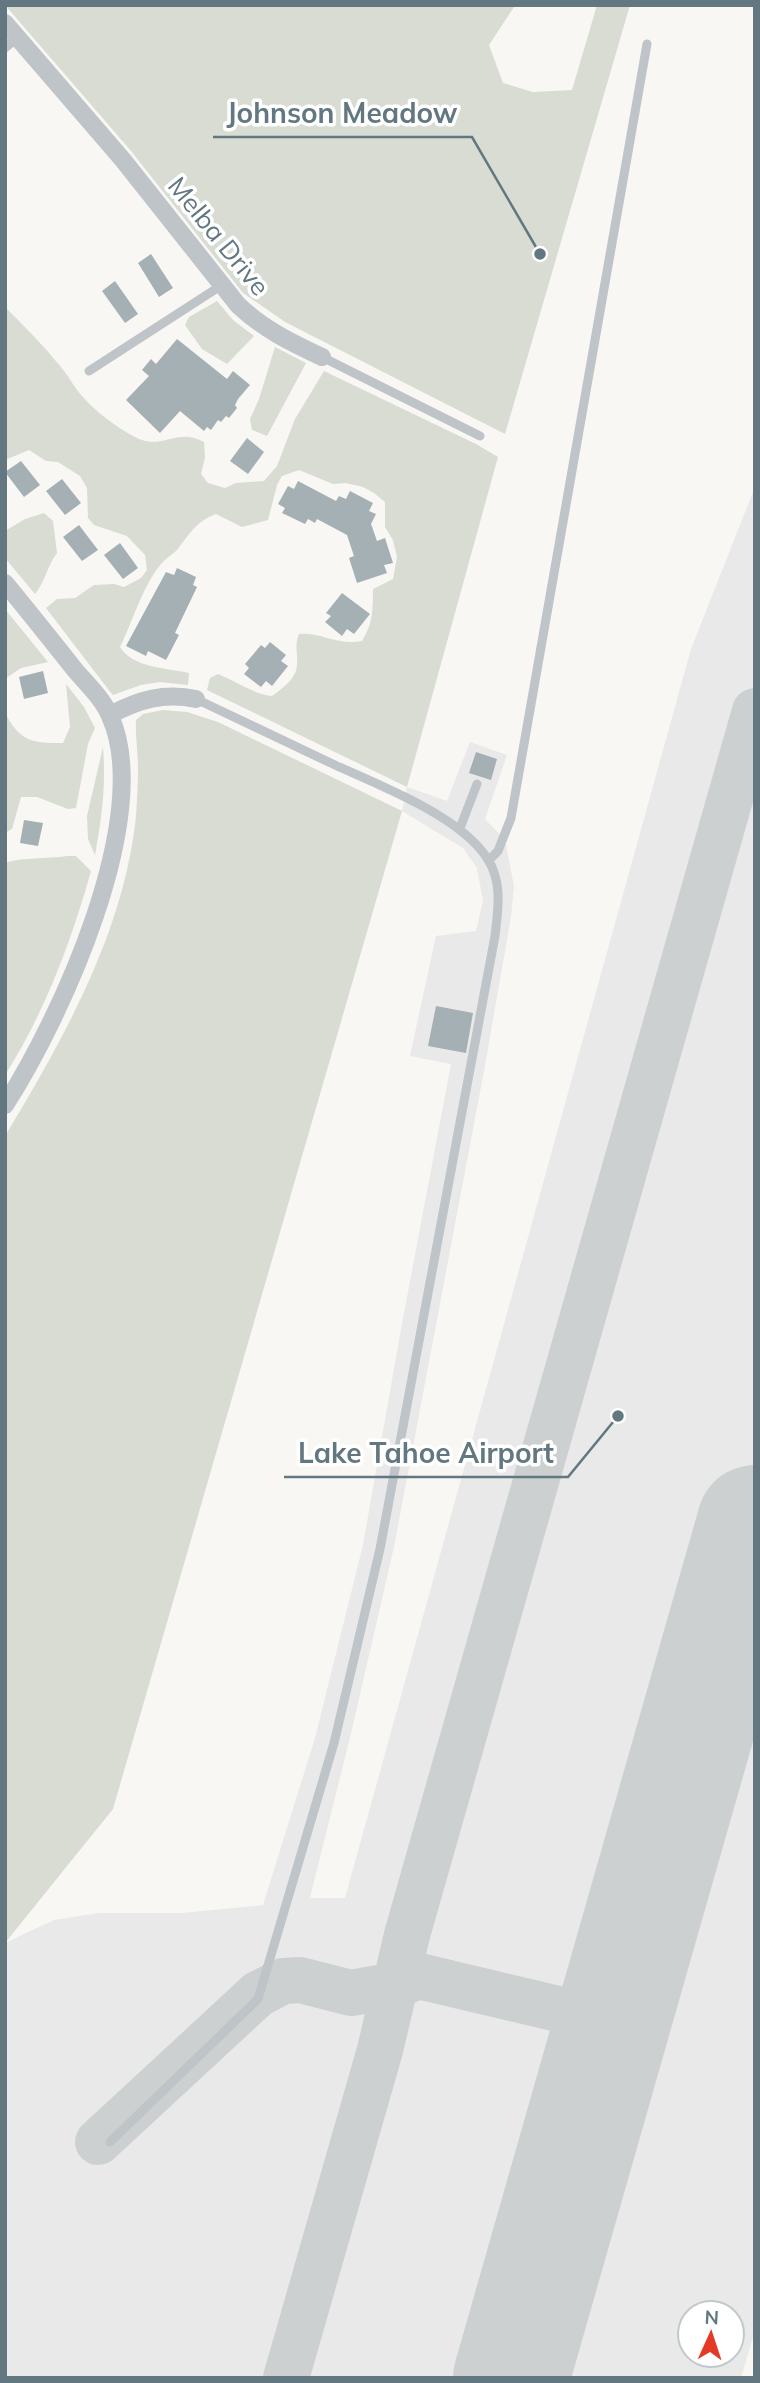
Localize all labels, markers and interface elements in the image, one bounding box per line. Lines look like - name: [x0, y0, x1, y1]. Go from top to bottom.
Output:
- callout: Johnson Meadow: [213, 88, 472, 137]
- text: Johnson Meadow: [226, 95, 458, 130]
- street label: Melba Drive: [161, 170, 277, 302]
- callout: Lake Tahoe Airport: [284, 1428, 568, 1477]
- text: Lake Tahoe Airport: [298, 1435, 554, 1470]
- north arrow: [676, 2299, 746, 2369]
- text: N: [704, 2305, 720, 2329]

